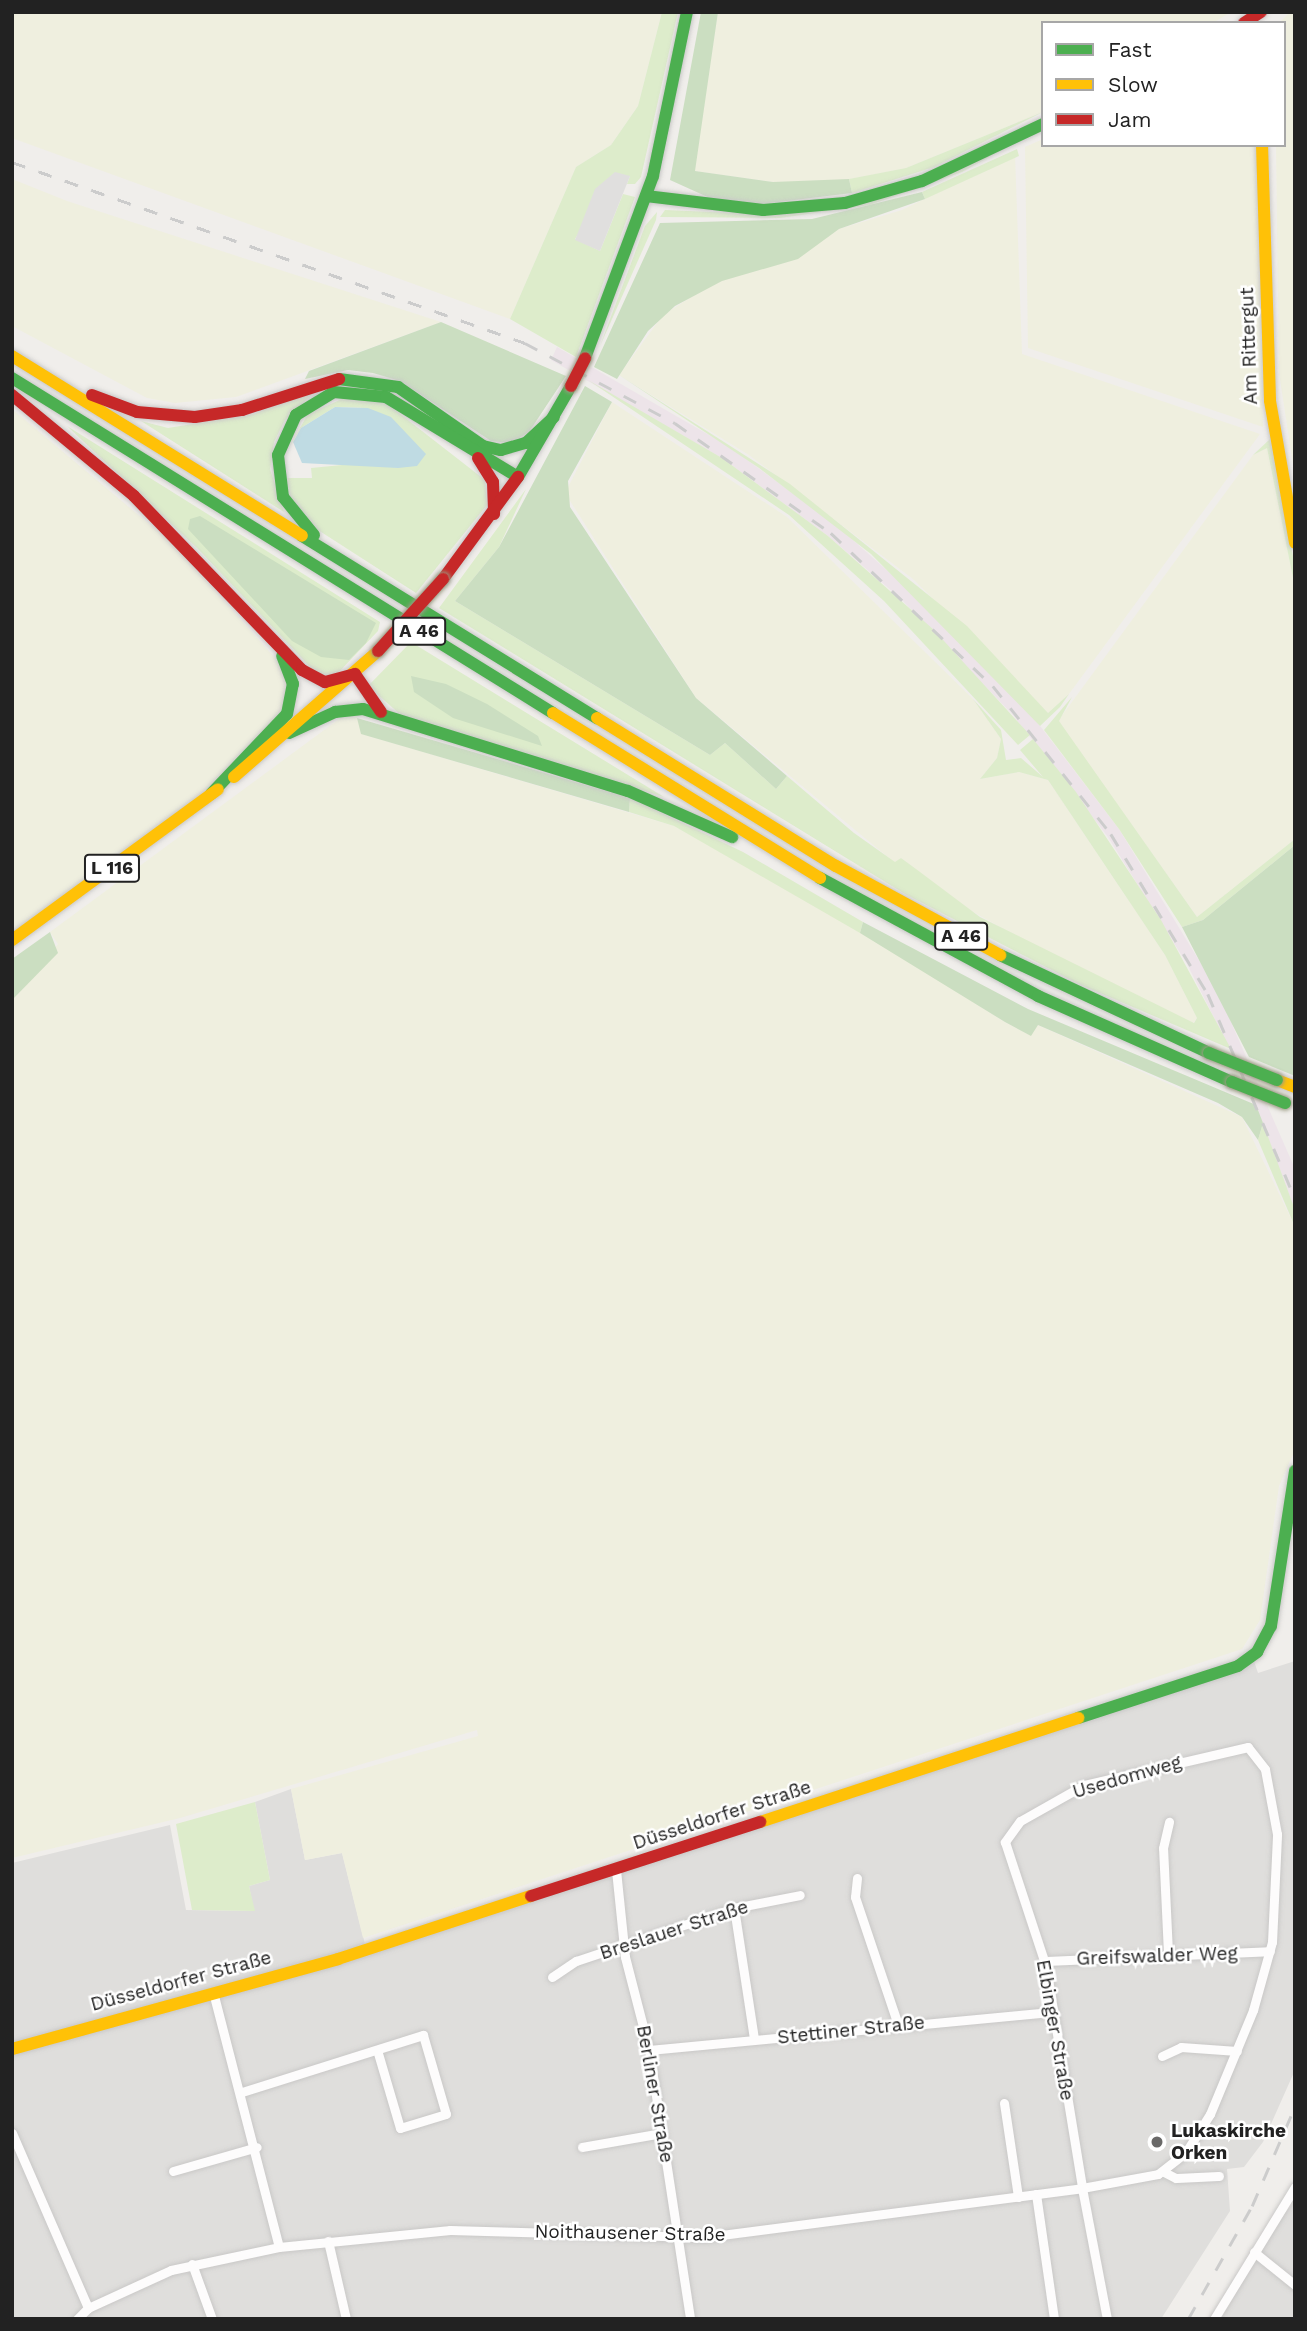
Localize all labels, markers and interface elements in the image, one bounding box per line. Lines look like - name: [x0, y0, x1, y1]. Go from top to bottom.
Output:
- legend: [1041, 21, 1286, 147]
- text: Fast: [1108, 37, 1152, 62]
- text: Slow: [1108, 72, 1158, 97]
- text: Jam: [1108, 107, 1151, 132]
- street label: Am Rittergut: [1236, 287, 1262, 405]
- road number: A 46: [391, 616, 447, 646]
- road number: L 116: [82, 854, 142, 882]
- road number: A 46: [933, 922, 989, 951]
- street label: Usedomweg: [1070, 1751, 1184, 1803]
- street label: Düsseldorfer Straße: [630, 1775, 814, 1855]
- street label: Breslauer Straße: [597, 1895, 751, 1965]
- street label: Greifswalder Weg: [1076, 1942, 1238, 1970]
- street label: Düsseldorfer Straße: [88, 1946, 274, 2016]
- street label: Elbinger Straße: [1031, 1958, 1079, 2102]
- street label: Stettiner Straße: [776, 2011, 926, 2049]
- street label: Berliner Straße: [632, 2023, 678, 2165]
- place label: Lukaskirche Orken: [1171, 2120, 1286, 2164]
- marker: Lukaskirche Orken: [1149, 2134, 1165, 2150]
- street label: Noithausener Straße: [534, 2220, 726, 2246]

